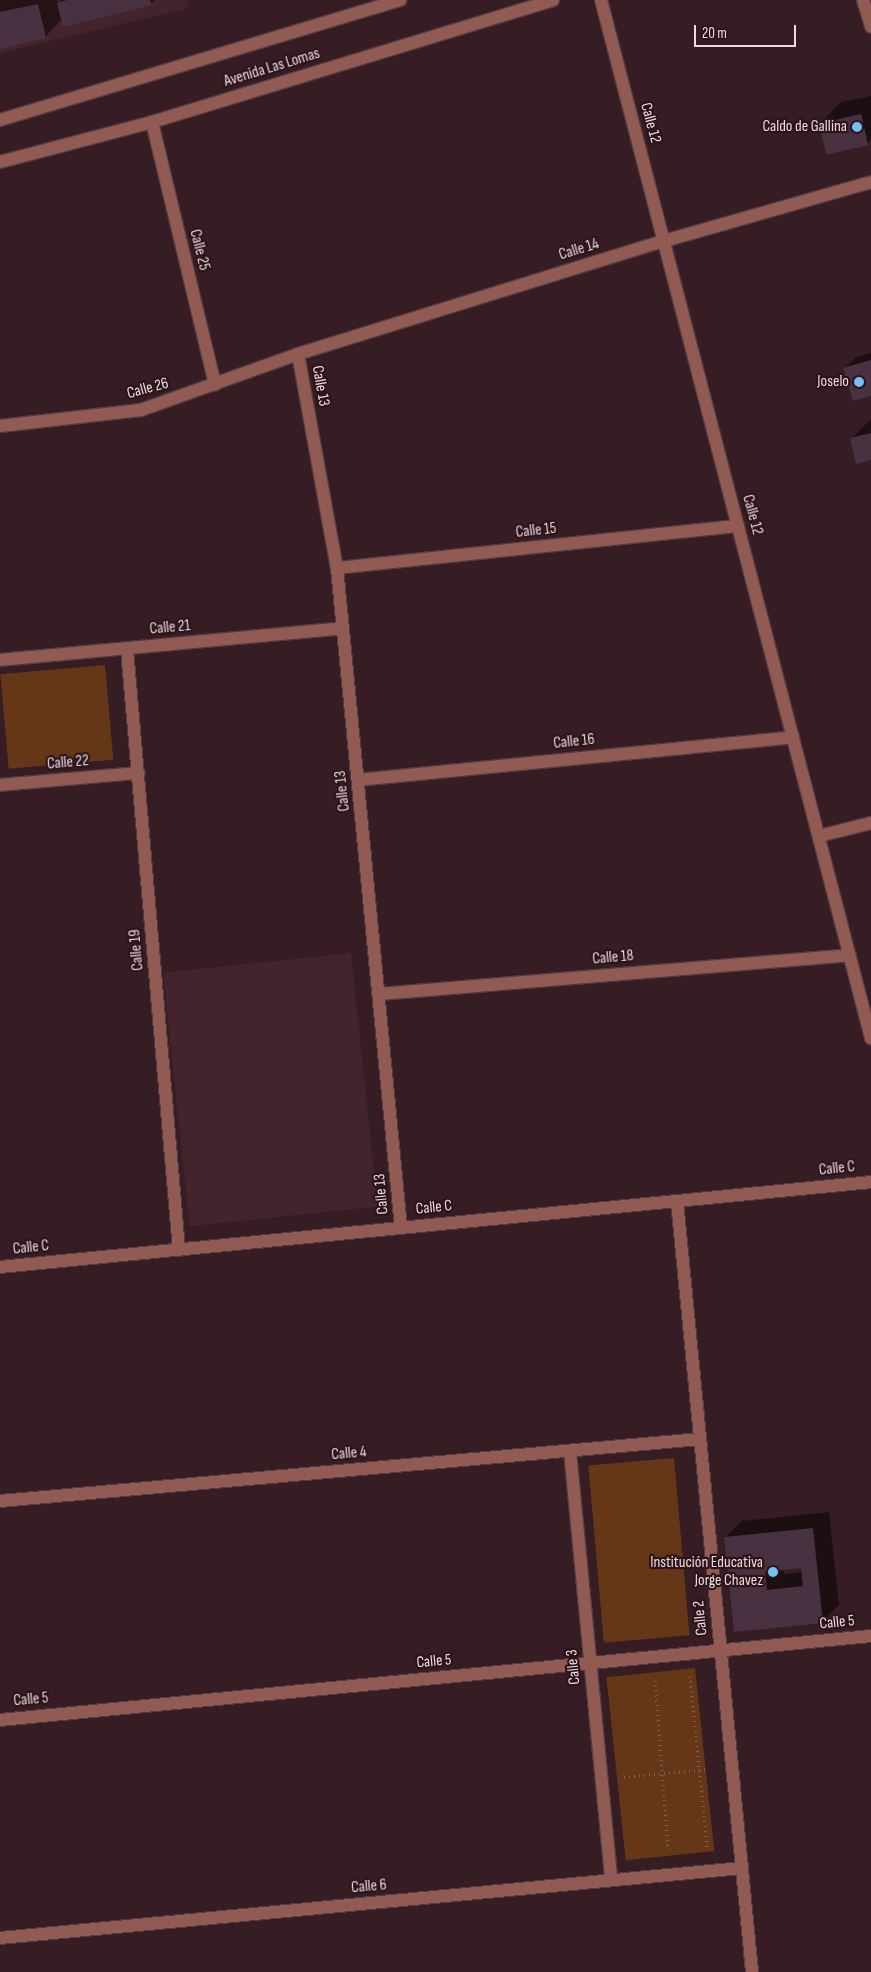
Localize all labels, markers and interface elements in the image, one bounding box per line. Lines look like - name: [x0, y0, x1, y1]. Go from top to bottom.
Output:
- scale bar: [696, 15, 798, 47]
- text: 20 m: [702, 24, 727, 43]
- street label: Avenida Las Lomas: [222, 44, 322, 92]
- street label: Calle 12: [635, 101, 665, 145]
- place label: Caldo de Gallina: [763, 117, 847, 137]
- marker: Caldo de Gallina: [851, 121, 863, 133]
- street label: Calle 25: [185, 228, 213, 272]
- street label: Calle 14: [557, 235, 601, 265]
- street label: Calle 13: [307, 364, 333, 408]
- place label: Joselo: [817, 372, 849, 392]
- street label: Calle 26: [125, 374, 171, 404]
- marker: Joselo: [853, 376, 865, 388]
- street label: Calle 12: [737, 493, 767, 537]
- street label: Calle 15: [515, 519, 557, 543]
- street label: Calle 21: [149, 617, 191, 639]
- street label: Calle 16: [553, 730, 595, 754]
- street label: Calle 22: [46, 752, 90, 774]
- street label: Calle 13: [331, 770, 355, 812]
- street label: Calle 19: [126, 929, 148, 971]
- street label: Calle 18: [592, 947, 634, 969]
- street label: Calle C: [818, 1158, 856, 1180]
- street label: Calle 13: [371, 1173, 393, 1215]
- street label: Calle C: [415, 1197, 453, 1219]
- street label: Calle C: [12, 1237, 50, 1259]
- street label: Calle 4: [331, 1443, 367, 1465]
- place label: Institución Educativa Jorge Chavez: [650, 1553, 763, 1591]
- marker: Institución Educativa Jorge Chavez: [767, 1566, 779, 1578]
- street label: Calle 2: [690, 1600, 712, 1636]
- street label: Calle 5: [819, 1612, 855, 1634]
- street label: Calle 3: [563, 1649, 585, 1685]
- street label: Calle 5: [416, 1651, 452, 1673]
- street label: Calle 5: [13, 1689, 49, 1711]
- street label: Calle 6: [350, 1876, 388, 1898]

